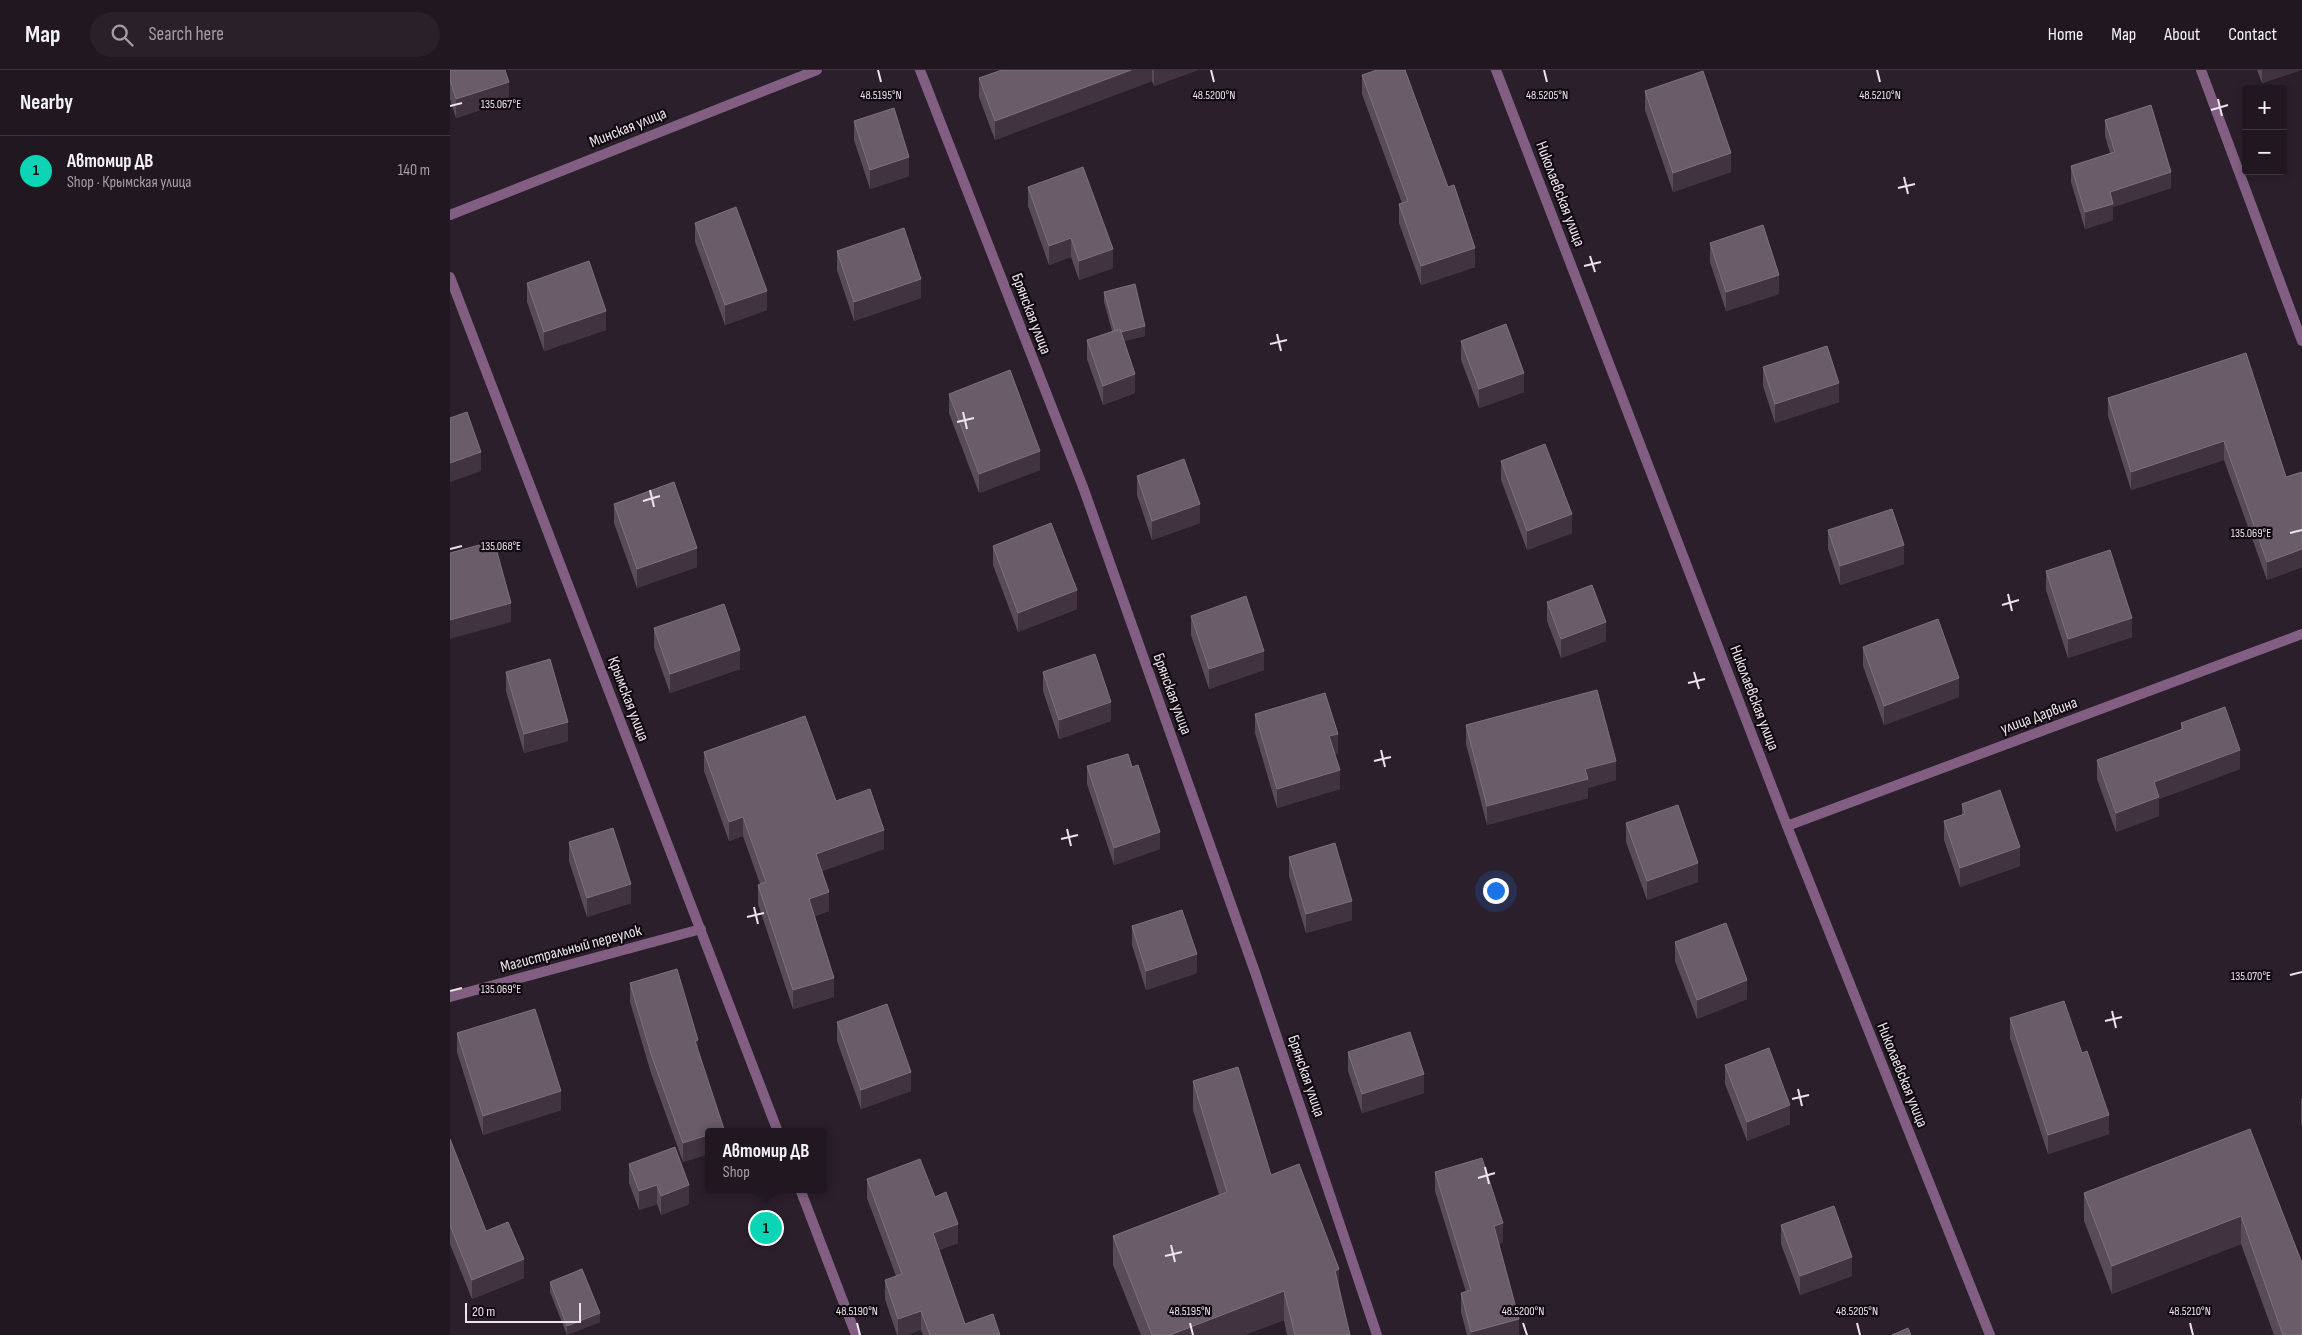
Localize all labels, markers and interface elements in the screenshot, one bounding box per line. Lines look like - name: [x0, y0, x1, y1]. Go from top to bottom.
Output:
- search box: [90, 12, 440, 57]
- text: Map: [25, 20, 60, 49]
- icon: search: [108, 21, 136, 49]
- text: Search here: [148, 23, 224, 46]
- text: Home: [2048, 24, 2083, 45]
- text: Map: [2111, 24, 2136, 45]
- text: About: [2164, 24, 2200, 45]
- text: Contact: [2228, 24, 2277, 45]
- map controls: [2242, 85, 2287, 175]
- button: +: [2242, 85, 2287, 130]
- text: 48.5195°N: [860, 88, 902, 103]
- text: 48.5200°N: [1193, 88, 1235, 103]
- text: 48.5205°N: [1526, 88, 1568, 103]
- text: 48.5210°N: [1859, 88, 1901, 103]
- text: Nearby: [20, 90, 73, 115]
- text: 135.067°E: [481, 97, 521, 112]
- street label: Минская улица: [587, 104, 669, 152]
- button: −: [2242, 130, 2287, 175]
- street label: Николаевская улица: [1531, 139, 1589, 249]
- text: Автомир ДВ: [67, 150, 153, 173]
- text: 1: [33, 161, 39, 180]
- text: 140 m: [398, 161, 430, 180]
- text: Shop · Крымская улица: [67, 173, 192, 192]
- street label: Брянская улица: [1007, 271, 1055, 357]
- text: 135.069°E: [2231, 526, 2271, 541]
- text: 135.068°E: [481, 539, 521, 554]
- street label: Николаевская улица: [1725, 643, 1783, 753]
- street label: Брянская улица: [1149, 651, 1195, 737]
- street label: Крымская улица: [603, 654, 653, 744]
- street label: улица Дарвина: [1998, 693, 2080, 739]
- your location: [1483, 878, 1509, 904]
- street label: Магистральный переулок: [498, 921, 644, 977]
- text: 135.070°E: [2231, 969, 2271, 984]
- text: 135.069°E: [481, 982, 521, 997]
- street label: Николаевская улица: [1872, 1020, 1932, 1130]
- street label: Брянская улица: [1283, 1033, 1329, 1119]
- popup: [705, 1128, 827, 1193]
- text: Автомир ДВ: [723, 1140, 809, 1163]
- text: Shop: [723, 1163, 750, 1182]
- pin: 1: [750, 1209, 782, 1247]
- scale bar: [465, 1300, 581, 1323]
- text: 20 m: [472, 1303, 495, 1320]
- text: 48.5190°N: [836, 1304, 878, 1319]
- text: 48.5195°N: [1169, 1304, 1211, 1319]
- text: 48.5200°N: [1502, 1304, 1544, 1319]
- text: 48.5205°N: [1836, 1304, 1878, 1319]
- text: 48.5210°N: [2169, 1304, 2211, 1319]

